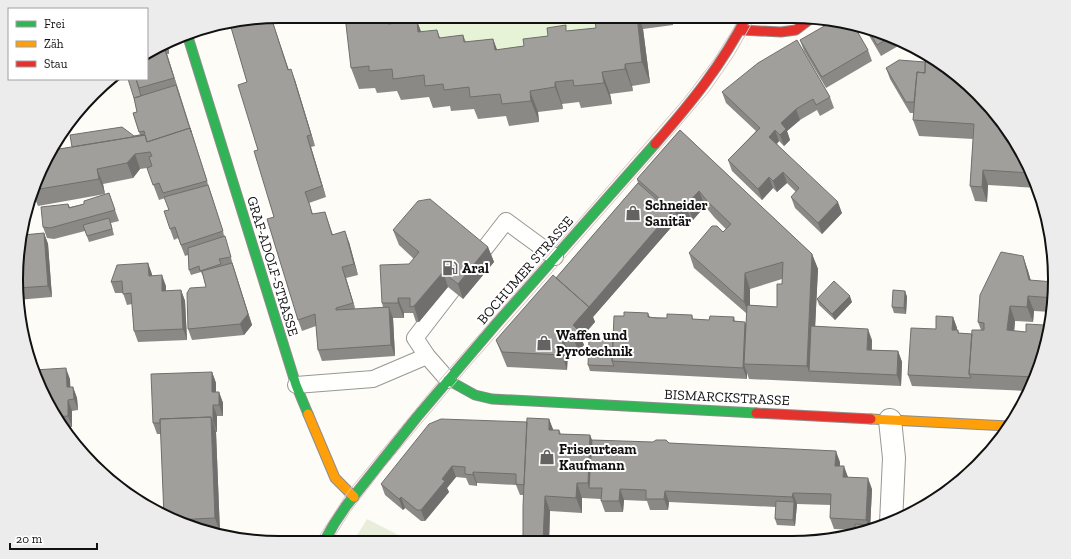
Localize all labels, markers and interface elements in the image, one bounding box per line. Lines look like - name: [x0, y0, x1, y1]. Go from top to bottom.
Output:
- legend: [8, 8, 148, 80]
- text: Frei: [44, 17, 65, 31]
- text: Zäh: [44, 37, 64, 51]
- text: Stau: [44, 57, 68, 71]
- street label: GRAF-ADOLF-STRASSE: [243, 194, 302, 338]
- place label: Schneider Sanitär: [645, 197, 708, 230]
- shop icon: Schneider Sanitär: [624, 204, 642, 222]
- street label: BOCHUMER STRASSE: [474, 213, 577, 328]
- fuel station icon: Aral: [441, 259, 459, 277]
- place label: Aral: [462, 260, 489, 277]
- place label: Waffen und Pyrotechnik: [556, 327, 633, 360]
- shop icon: Waffen und Pyrotechnik: [535, 334, 553, 352]
- street label: BISMARCKSTRASSE: [664, 386, 790, 409]
- place label: Friseurteam Kaufmann: [559, 441, 637, 474]
- shop icon: Friseurteam Kaufmann: [538, 448, 556, 466]
- scale bar: [10, 525, 97, 551]
- text: 20 m: [16, 532, 43, 546]

